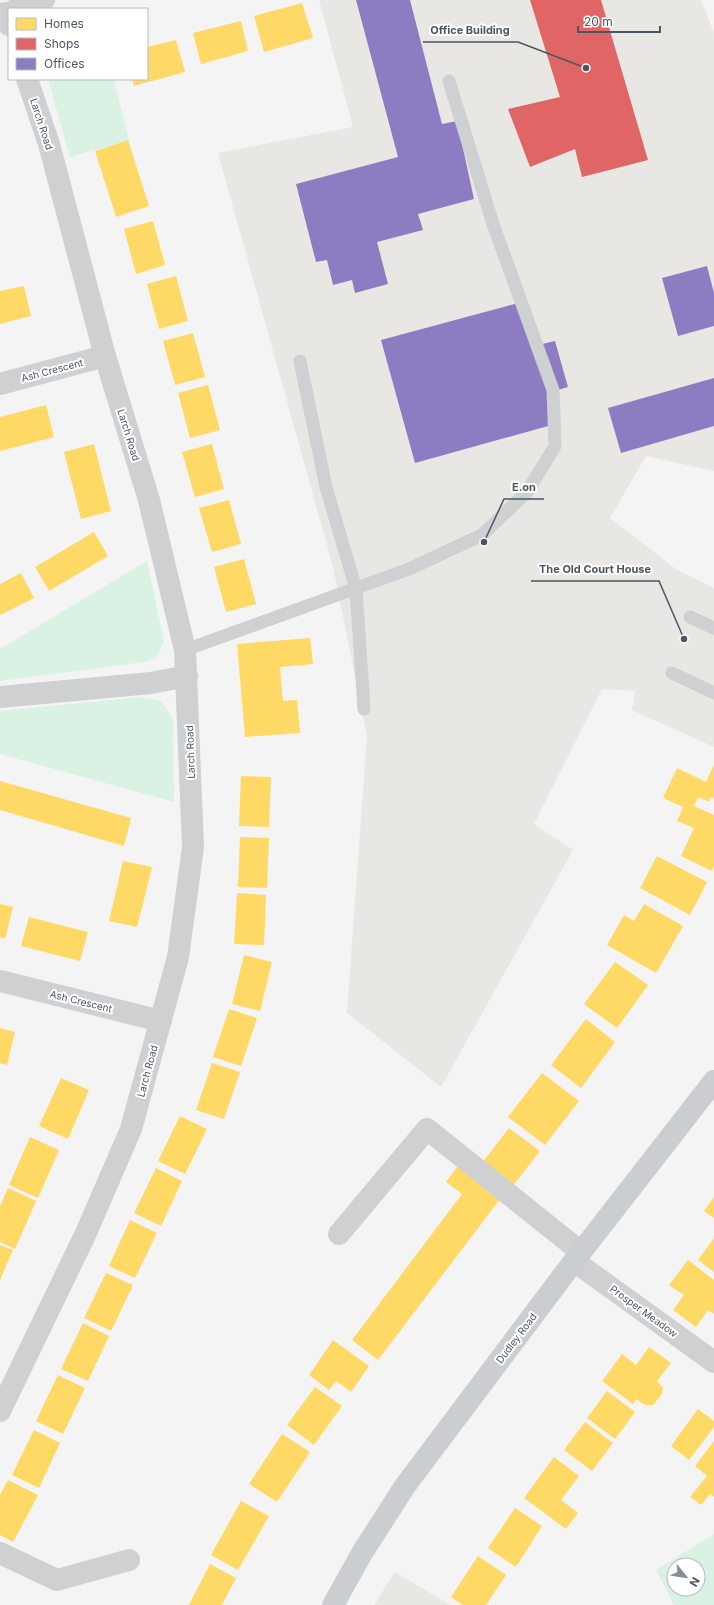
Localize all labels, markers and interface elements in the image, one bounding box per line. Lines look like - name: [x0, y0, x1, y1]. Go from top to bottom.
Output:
- legend: [8, 8, 148, 80]
- scale bar: [578, 8, 660, 34]
- text: 20 m: [584, 14, 613, 29]
- text: Homes: [44, 16, 84, 31]
- callout: Office Building: [423, 19, 518, 42]
- text: Office Building: [430, 23, 510, 37]
- text: Shops: [44, 36, 80, 51]
- text: Offices: [44, 56, 85, 71]
- street label: Larch Road: [28, 97, 56, 151]
- street label: Ash Crescent: [20, 356, 85, 384]
- street label: Larch Road: [115, 408, 143, 462]
- callout: E.on: [504, 476, 544, 499]
- text: E.on: [512, 480, 536, 494]
- callout: The Old Court House: [531, 558, 659, 581]
- text: The Old Court House: [539, 562, 651, 576]
- street label: Larch Road: [183, 725, 197, 779]
- street label: Ash Crescent: [49, 987, 114, 1015]
- street label: Larch Road: [134, 1044, 160, 1098]
- street label: Prosper Meadow: [608, 1282, 680, 1340]
- street label: Dudley Road: [493, 1310, 539, 1366]
- north arrow: [666, 1557, 706, 1597]
- text: N: [687, 1575, 703, 1589]

